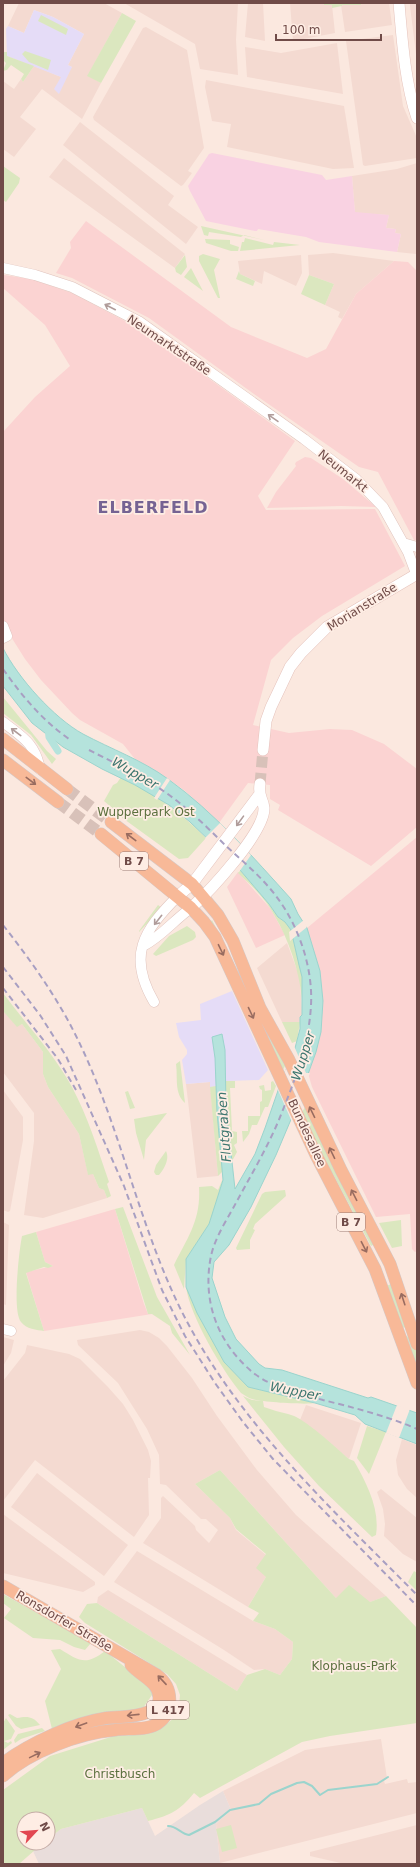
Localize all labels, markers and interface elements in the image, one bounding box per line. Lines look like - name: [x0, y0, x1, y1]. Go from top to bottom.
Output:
- scale bar: [276, 16, 381, 42]
- text: 100 m: [282, 23, 320, 37]
- one-way arrow: [105, 303, 117, 310]
- street label: Neumarktstraße: [125, 312, 213, 378]
- one-way arrow: [268, 414, 279, 422]
- street label: Neumarkt: [315, 447, 371, 495]
- district label: ELBERFELD: [98, 498, 208, 517]
- street label: Morianstraße: [325, 580, 399, 634]
- one-way arrow: [11, 728, 22, 737]
- water label: Wupper: [109, 754, 162, 793]
- one-way arrow: [25, 777, 36, 785]
- park label: Wupperpark Ost: [97, 805, 195, 819]
- one-way arrow: [236, 815, 244, 826]
- one-way arrow: [125, 833, 136, 841]
- road number: B 7: [120, 852, 148, 870]
- one-way arrow: [154, 914, 162, 925]
- one-way arrow: [218, 944, 226, 956]
- one-way arrow: [248, 1007, 255, 1019]
- water label: Wupper: [288, 1028, 319, 1083]
- water label: Flutgraben: [214, 1091, 234, 1163]
- street label: Bundesallee: [285, 1097, 329, 1169]
- one-way arrow: [308, 1106, 316, 1118]
- one-way arrow: [328, 1147, 336, 1159]
- one-way arrow: [350, 1189, 357, 1201]
- road number: B 7: [337, 1213, 365, 1231]
- one-way arrow: [360, 1241, 368, 1253]
- one-way arrow: [399, 1293, 406, 1306]
- water label: Wupper: [269, 1379, 323, 1404]
- street label: Ronsdorfer Straße: [13, 1588, 115, 1654]
- park label: Klophaus-Park: [311, 1659, 397, 1673]
- one-way arrow: [158, 1675, 167, 1685]
- road number: L 417: [147, 1701, 189, 1719]
- one-way arrow: [127, 1712, 140, 1719]
- one-way arrow: [75, 1722, 88, 1729]
- one-way arrow: [29, 1751, 41, 1758]
- park label: Christbusch: [85, 1767, 155, 1781]
- north arrow: [16, 1811, 56, 1851]
- text: N: [37, 1820, 52, 1834]

